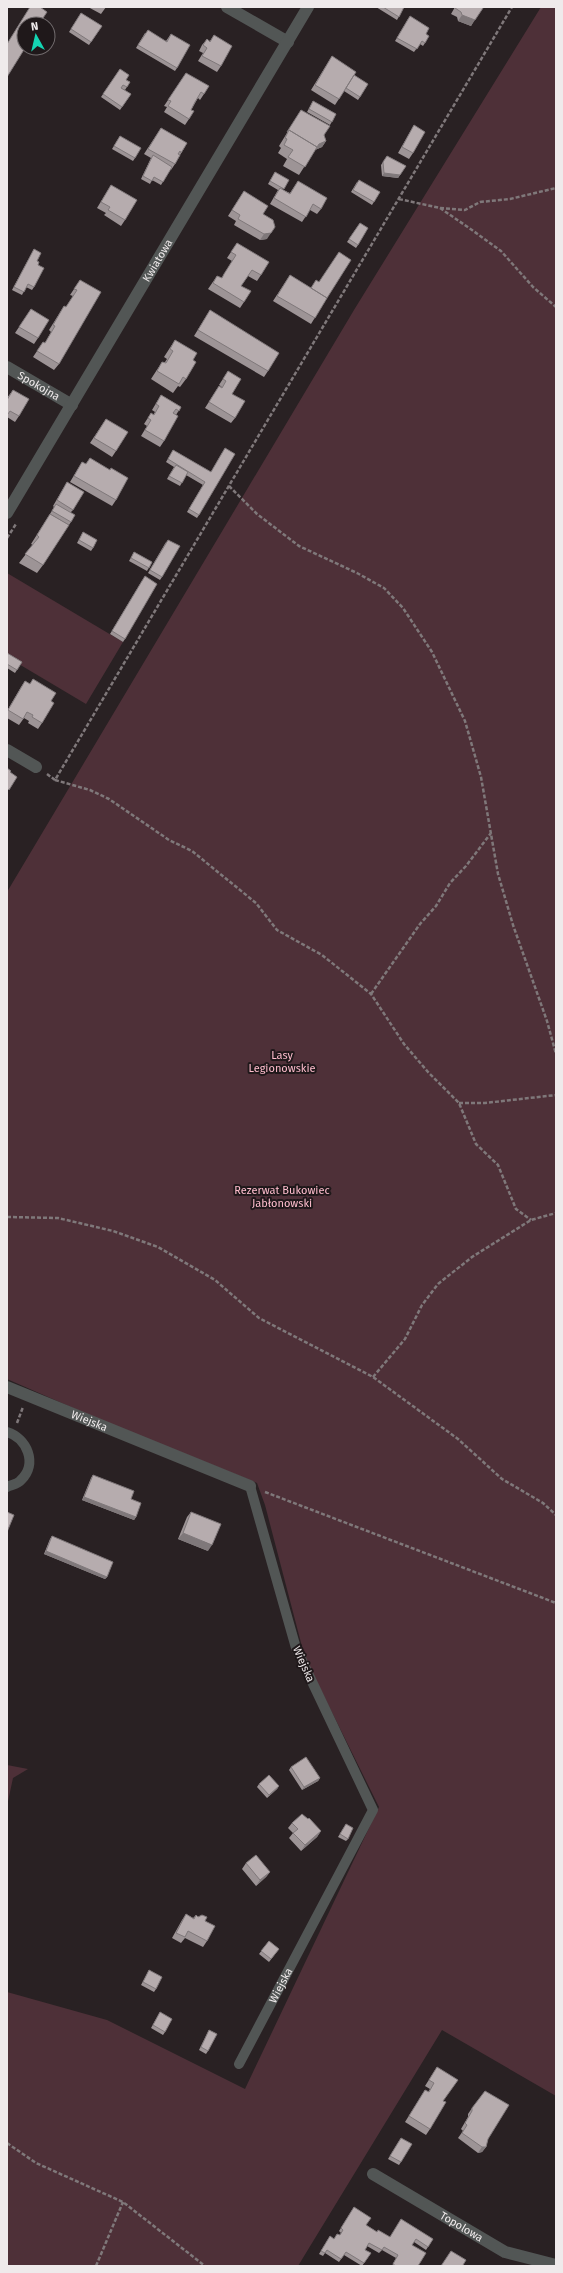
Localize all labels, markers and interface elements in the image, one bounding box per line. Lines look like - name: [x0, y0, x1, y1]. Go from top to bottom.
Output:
- north arrow: [16, 16, 56, 56]
- text: N: [30, 20, 39, 34]
- street label: Kwiatowa: [140, 237, 175, 284]
- street label: Spokojna: [15, 369, 62, 403]
- park label: Lasy Legionowskie: [248, 1049, 316, 1075]
- park label: Rezerwat Bukowiec Jabłonowski: [234, 1184, 330, 1210]
- street label: Wiejska: [69, 1408, 109, 1434]
- street label: Wiejska: [290, 1644, 317, 1684]
- street label: Wiejska: [266, 1966, 296, 2005]
- street label: Topolowa: [438, 2209, 485, 2245]

